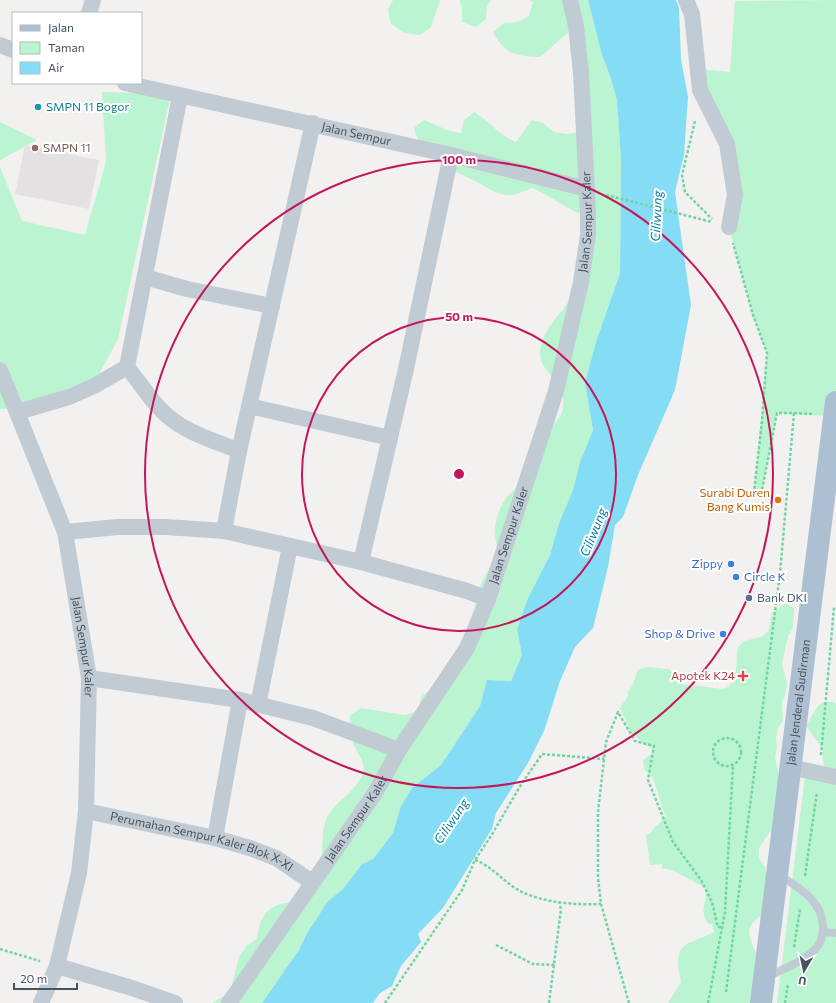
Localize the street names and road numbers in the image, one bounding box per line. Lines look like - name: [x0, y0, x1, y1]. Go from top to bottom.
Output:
- street label: Jalan Sempur: [320, 119, 393, 148]
- street label: Jalan Sempur Kaler: [575, 171, 594, 274]
- street label: Jalan Sempur Kaler: [485, 484, 530, 586]
- street label: Jalan Sempur Kaler: [69, 595, 97, 698]
- street label: Jalan Jenderal Sudirman: [783, 638, 812, 766]
- street label: Jalan Sempur Kaler: [321, 772, 390, 865]
- street label: Perumahan Sempur Kaler Blok X-XI: [109, 808, 296, 874]

